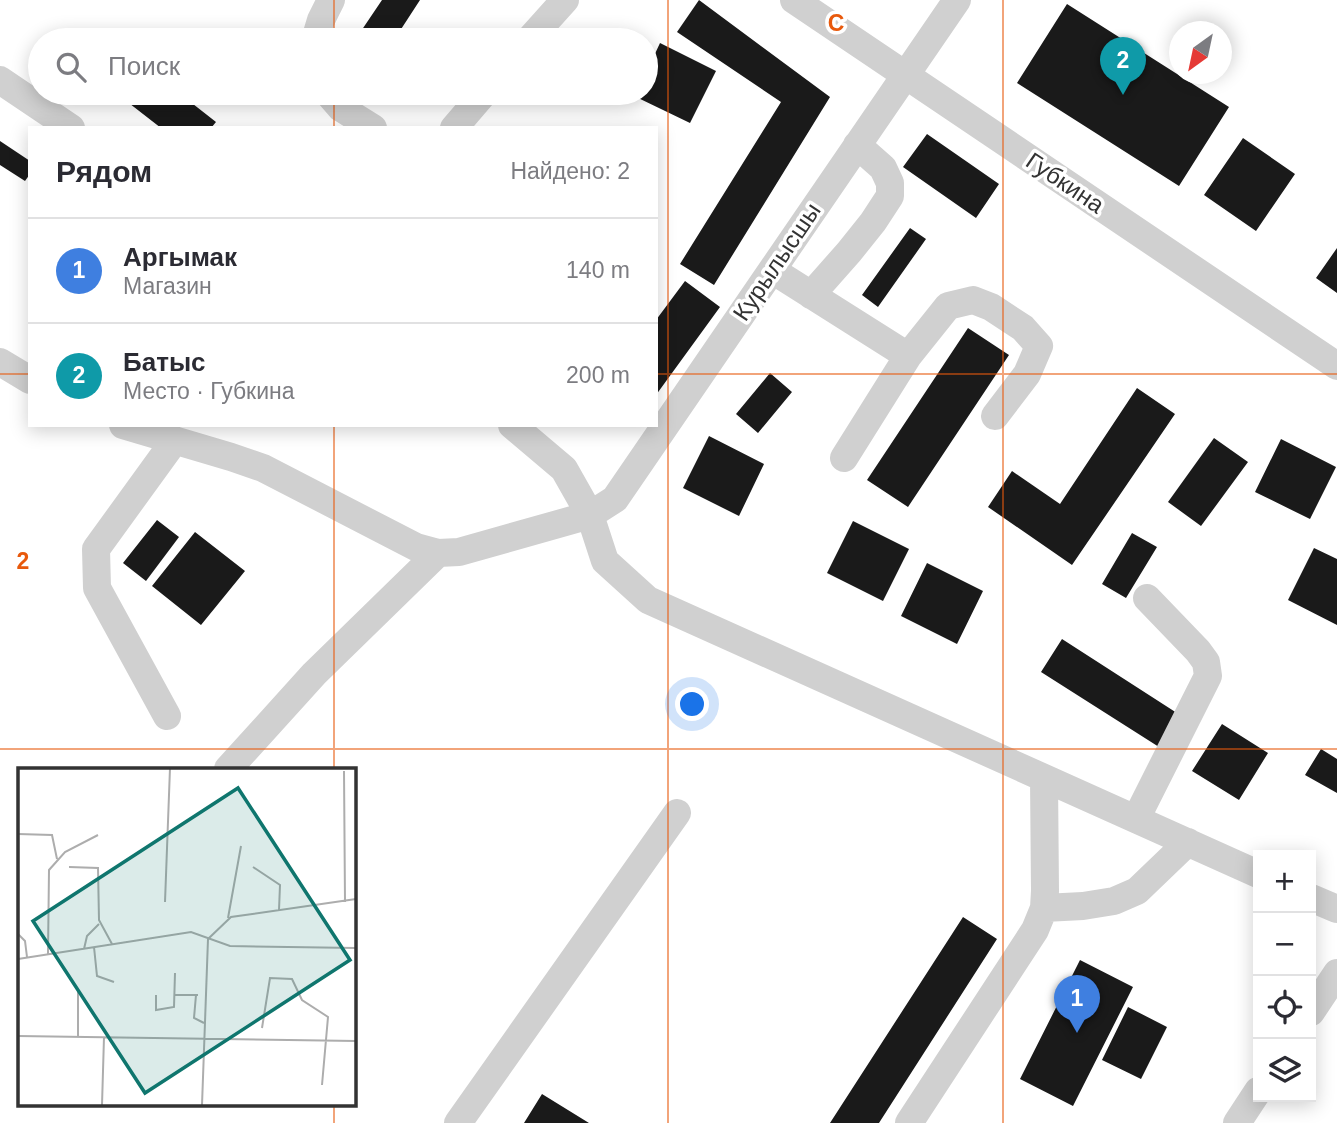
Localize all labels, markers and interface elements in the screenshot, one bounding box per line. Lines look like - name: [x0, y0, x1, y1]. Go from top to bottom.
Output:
- text: C: [828, 10, 844, 36]
- north arrow: [1169, 21, 1232, 84]
- search box: [28, 28, 658, 105]
- pin: 2: [1100, 37, 1146, 95]
- icon: search: [52, 48, 90, 86]
- text: Поиск: [108, 51, 180, 81]
- street label: Губкина: [1021, 147, 1110, 219]
- text: Рядом: [56, 155, 152, 188]
- text: Найдено: 2: [510, 158, 630, 184]
- street label: Курылысшы: [727, 198, 826, 326]
- text: Аргымак: [123, 242, 237, 272]
- text: 1: [73, 257, 85, 283]
- text: 140 m: [566, 257, 630, 283]
- text: Магазин: [123, 273, 212, 299]
- text: Батыс: [123, 347, 206, 377]
- text: 2: [73, 362, 85, 388]
- text: 200 m: [566, 362, 630, 388]
- text: Место · Губкина: [123, 378, 294, 404]
- text: 2: [17, 548, 29, 574]
- your location: [675, 687, 709, 721]
- inset map: [18, 768, 355, 1106]
- map controls: [1253, 850, 1316, 1102]
- button: +: [1253, 850, 1316, 913]
- button: −: [1253, 913, 1316, 976]
- pin: 1: [1054, 975, 1100, 1033]
- button: locate: [1253, 976, 1316, 1039]
- button: layers: [1253, 1039, 1316, 1102]

